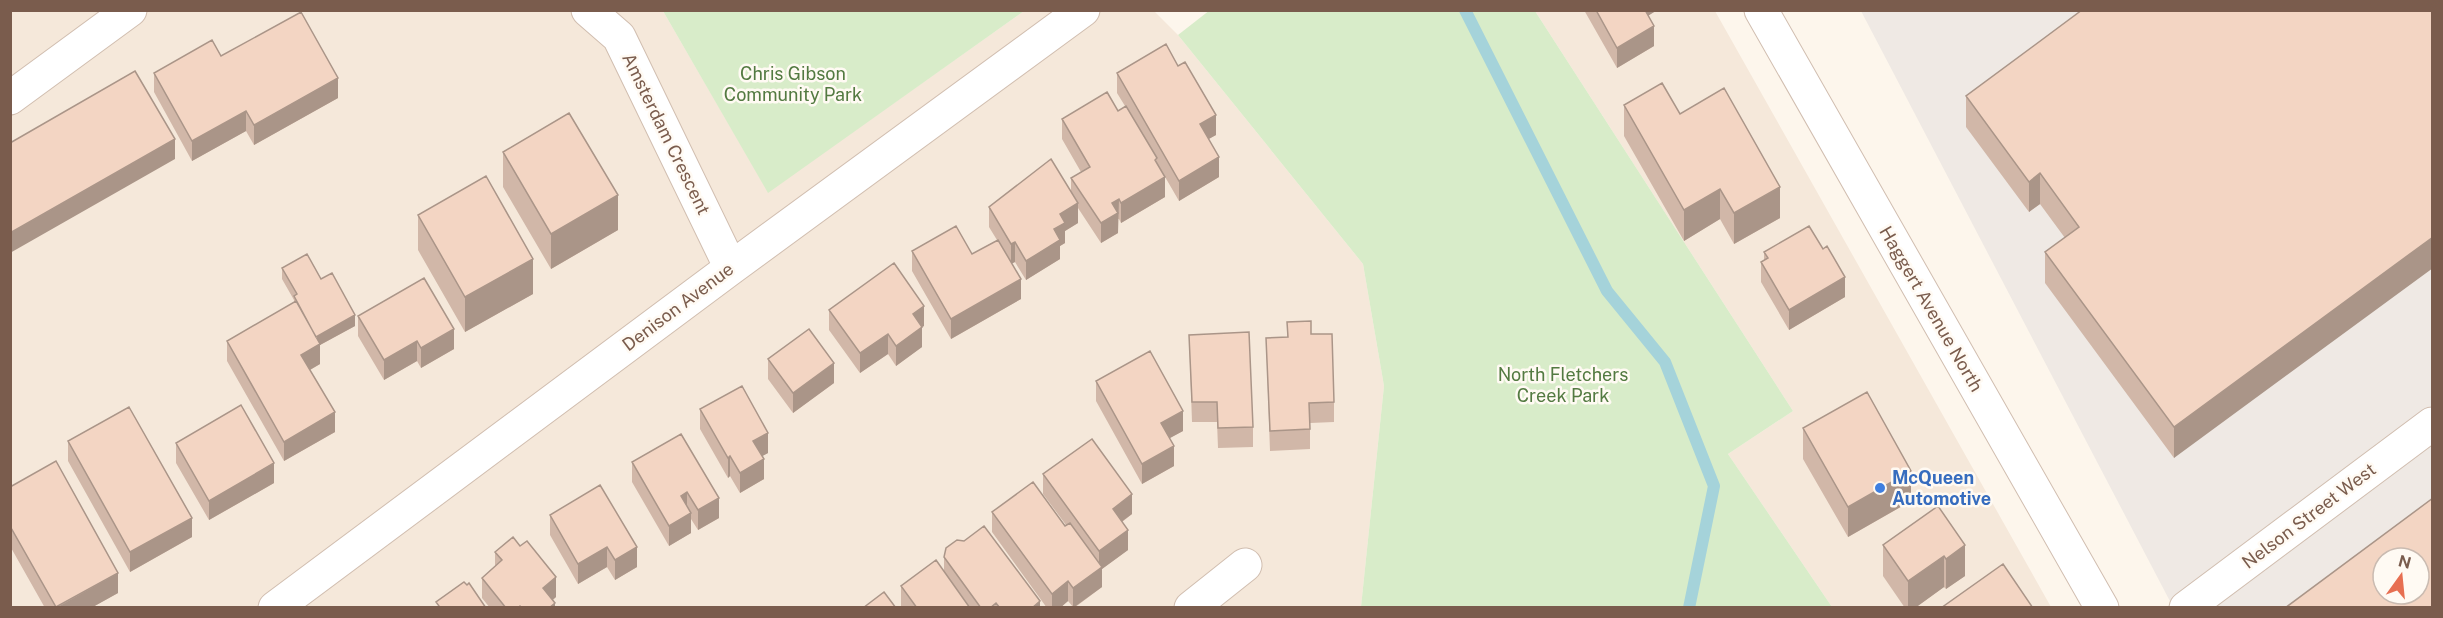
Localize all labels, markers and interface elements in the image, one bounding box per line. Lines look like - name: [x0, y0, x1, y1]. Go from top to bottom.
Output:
- street label: Amsterdam Crescent: [618, 50, 715, 218]
- park label: Chris Gibson Community Park: [724, 63, 862, 105]
- street label: Haggert Avenue North: [1875, 222, 1987, 395]
- street label: Denison Avenue: [618, 258, 737, 355]
- park label: North Fletchers Creek Park: [1498, 364, 1628, 406]
- street label: Nelson Street West: [2238, 459, 2380, 573]
- place label: McQueen Automotive: [1892, 467, 1991, 509]
- marker: McQueen Automotive: [1873, 481, 1887, 495]
- north arrow: [2371, 546, 2431, 606]
- text: N: [2396, 551, 2413, 573]

